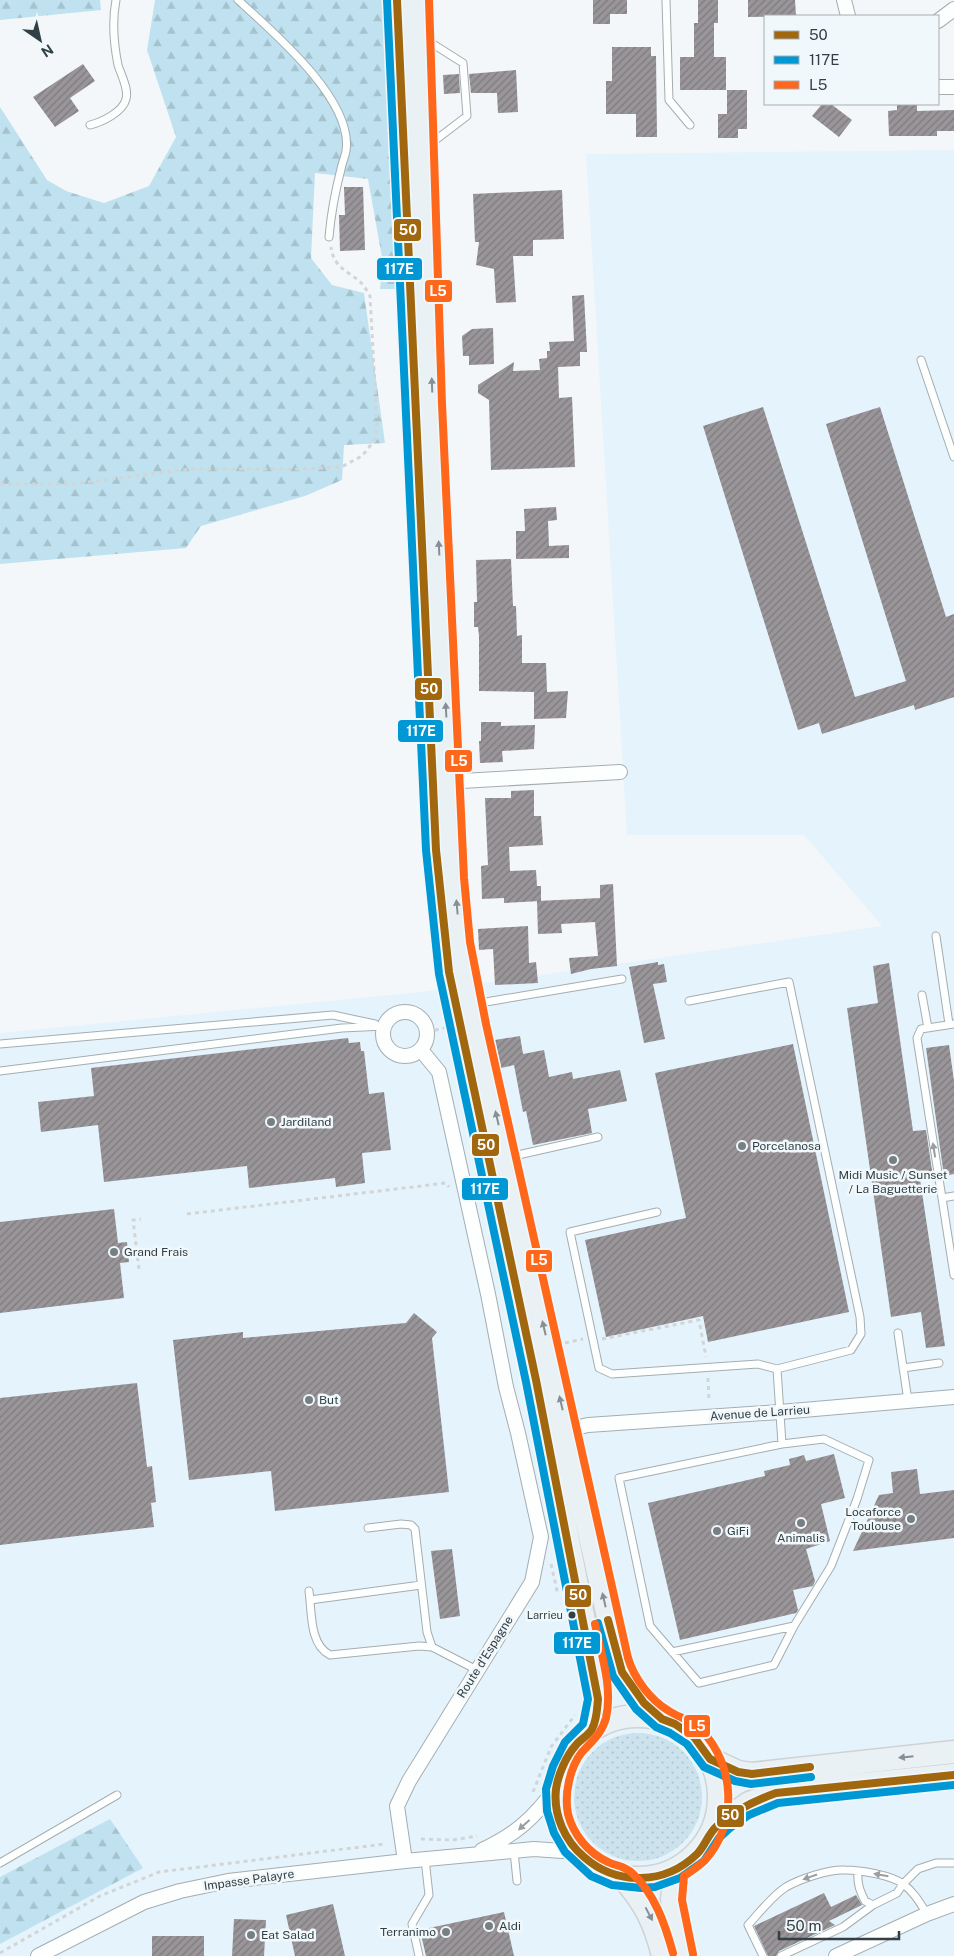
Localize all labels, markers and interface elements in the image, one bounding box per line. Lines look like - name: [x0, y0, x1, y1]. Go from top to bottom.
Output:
- north arrow: [15, 15, 65, 65]
- legend: [764, 15, 939, 105]
- text: 50: [809, 26, 828, 43]
- text: N: [38, 41, 56, 60]
- text: 117E: [809, 51, 840, 68]
- text: L5: [809, 76, 827, 93]
- line badge: 50: [393, 218, 422, 242]
- text: 50: [399, 222, 417, 238]
- line badge: 117E: [376, 257, 423, 281]
- text: 117E: [384, 261, 414, 277]
- line badge: L5: [424, 279, 453, 303]
- text: L5: [429, 283, 447, 299]
- one-way arrow: [428, 377, 436, 393]
- one-way arrow: [435, 539, 443, 555]
- line badge: 50: [414, 677, 443, 701]
- text: 50: [420, 681, 438, 697]
- one-way arrow: [442, 702, 450, 718]
- line badge: 117E: [397, 719, 444, 743]
- text: 117E: [406, 723, 436, 739]
- line badge: L5: [444, 749, 473, 773]
- text: L5: [450, 753, 468, 769]
- one-way arrow: [453, 899, 461, 915]
- one-way arrow: [493, 1111, 501, 1126]
- place label: Jardiland: [281, 1115, 331, 1129]
- marker: Jardiland: [265, 1116, 277, 1128]
- line badge: 50: [471, 1133, 500, 1157]
- text: 50: [477, 1137, 495, 1153]
- place label: Porcelanosa: [752, 1139, 821, 1153]
- marker: Porcelanosa: [736, 1140, 748, 1152]
- one-way arrow: [930, 1141, 938, 1157]
- marker: Midi Music / Sunset / La Baguetterie: [887, 1154, 899, 1166]
- place label: Midi Music / Sunset / La Baguetterie: [838, 1168, 948, 1196]
- line badge: 117E: [461, 1177, 509, 1201]
- text: 117E: [470, 1181, 500, 1197]
- place label: Grand Frais: [124, 1245, 188, 1259]
- marker: Grand Frais: [108, 1246, 120, 1258]
- line badge: L5: [525, 1249, 553, 1273]
- text: L5: [530, 1252, 548, 1268]
- one-way arrow: [540, 1321, 548, 1336]
- place label: But: [319, 1393, 339, 1407]
- marker: But: [303, 1394, 315, 1406]
- one-way arrow: [557, 1395, 565, 1410]
- street label: Avenue de Larrieu: [710, 1403, 810, 1423]
- place label: Locaforce Toulouse: [845, 1505, 901, 1533]
- marker: Locaforce Toulouse: [905, 1513, 917, 1525]
- marker: Animalis: [795, 1517, 807, 1529]
- place label: GiFi: [727, 1524, 749, 1538]
- marker: GiFi: [711, 1525, 723, 1537]
- place label: Animalis: [777, 1531, 825, 1545]
- line badge: 50: [564, 1584, 592, 1608]
- text: 50: [569, 1587, 587, 1603]
- one-way arrow: [600, 1593, 608, 1608]
- place label: Larrieu: [527, 1609, 563, 1621]
- marker: Larrieu: [567, 1610, 577, 1620]
- street label: Route d'Espagne: [454, 1613, 516, 1701]
- line badge: 117E: [553, 1631, 601, 1655]
- text: 117E: [562, 1635, 592, 1651]
- line badge: L5: [683, 1714, 711, 1738]
- text: L5: [688, 1718, 706, 1734]
- one-way arrow: [897, 1753, 913, 1761]
- line badge: 50: [716, 1804, 745, 1828]
- text: 50: [721, 1807, 739, 1823]
- one-way arrow: [518, 1819, 531, 1830]
- street label: Impasse Palayre: [203, 1867, 295, 1893]
- one-way arrow: [873, 1871, 889, 1879]
- one-way arrow: [803, 1874, 818, 1882]
- one-way arrow: [645, 1907, 653, 1921]
- scale bar: [779, 1908, 899, 1940]
- text: 50 m: [786, 1917, 821, 1934]
- place label: Aldi: [499, 1919, 521, 1933]
- marker: Aldi: [483, 1920, 495, 1932]
- place label: Terranimo: [380, 1925, 436, 1939]
- marker: Terranimo: [440, 1926, 452, 1938]
- place label: Eat Salad: [261, 1928, 314, 1942]
- marker: Eat Salad: [245, 1929, 257, 1941]

